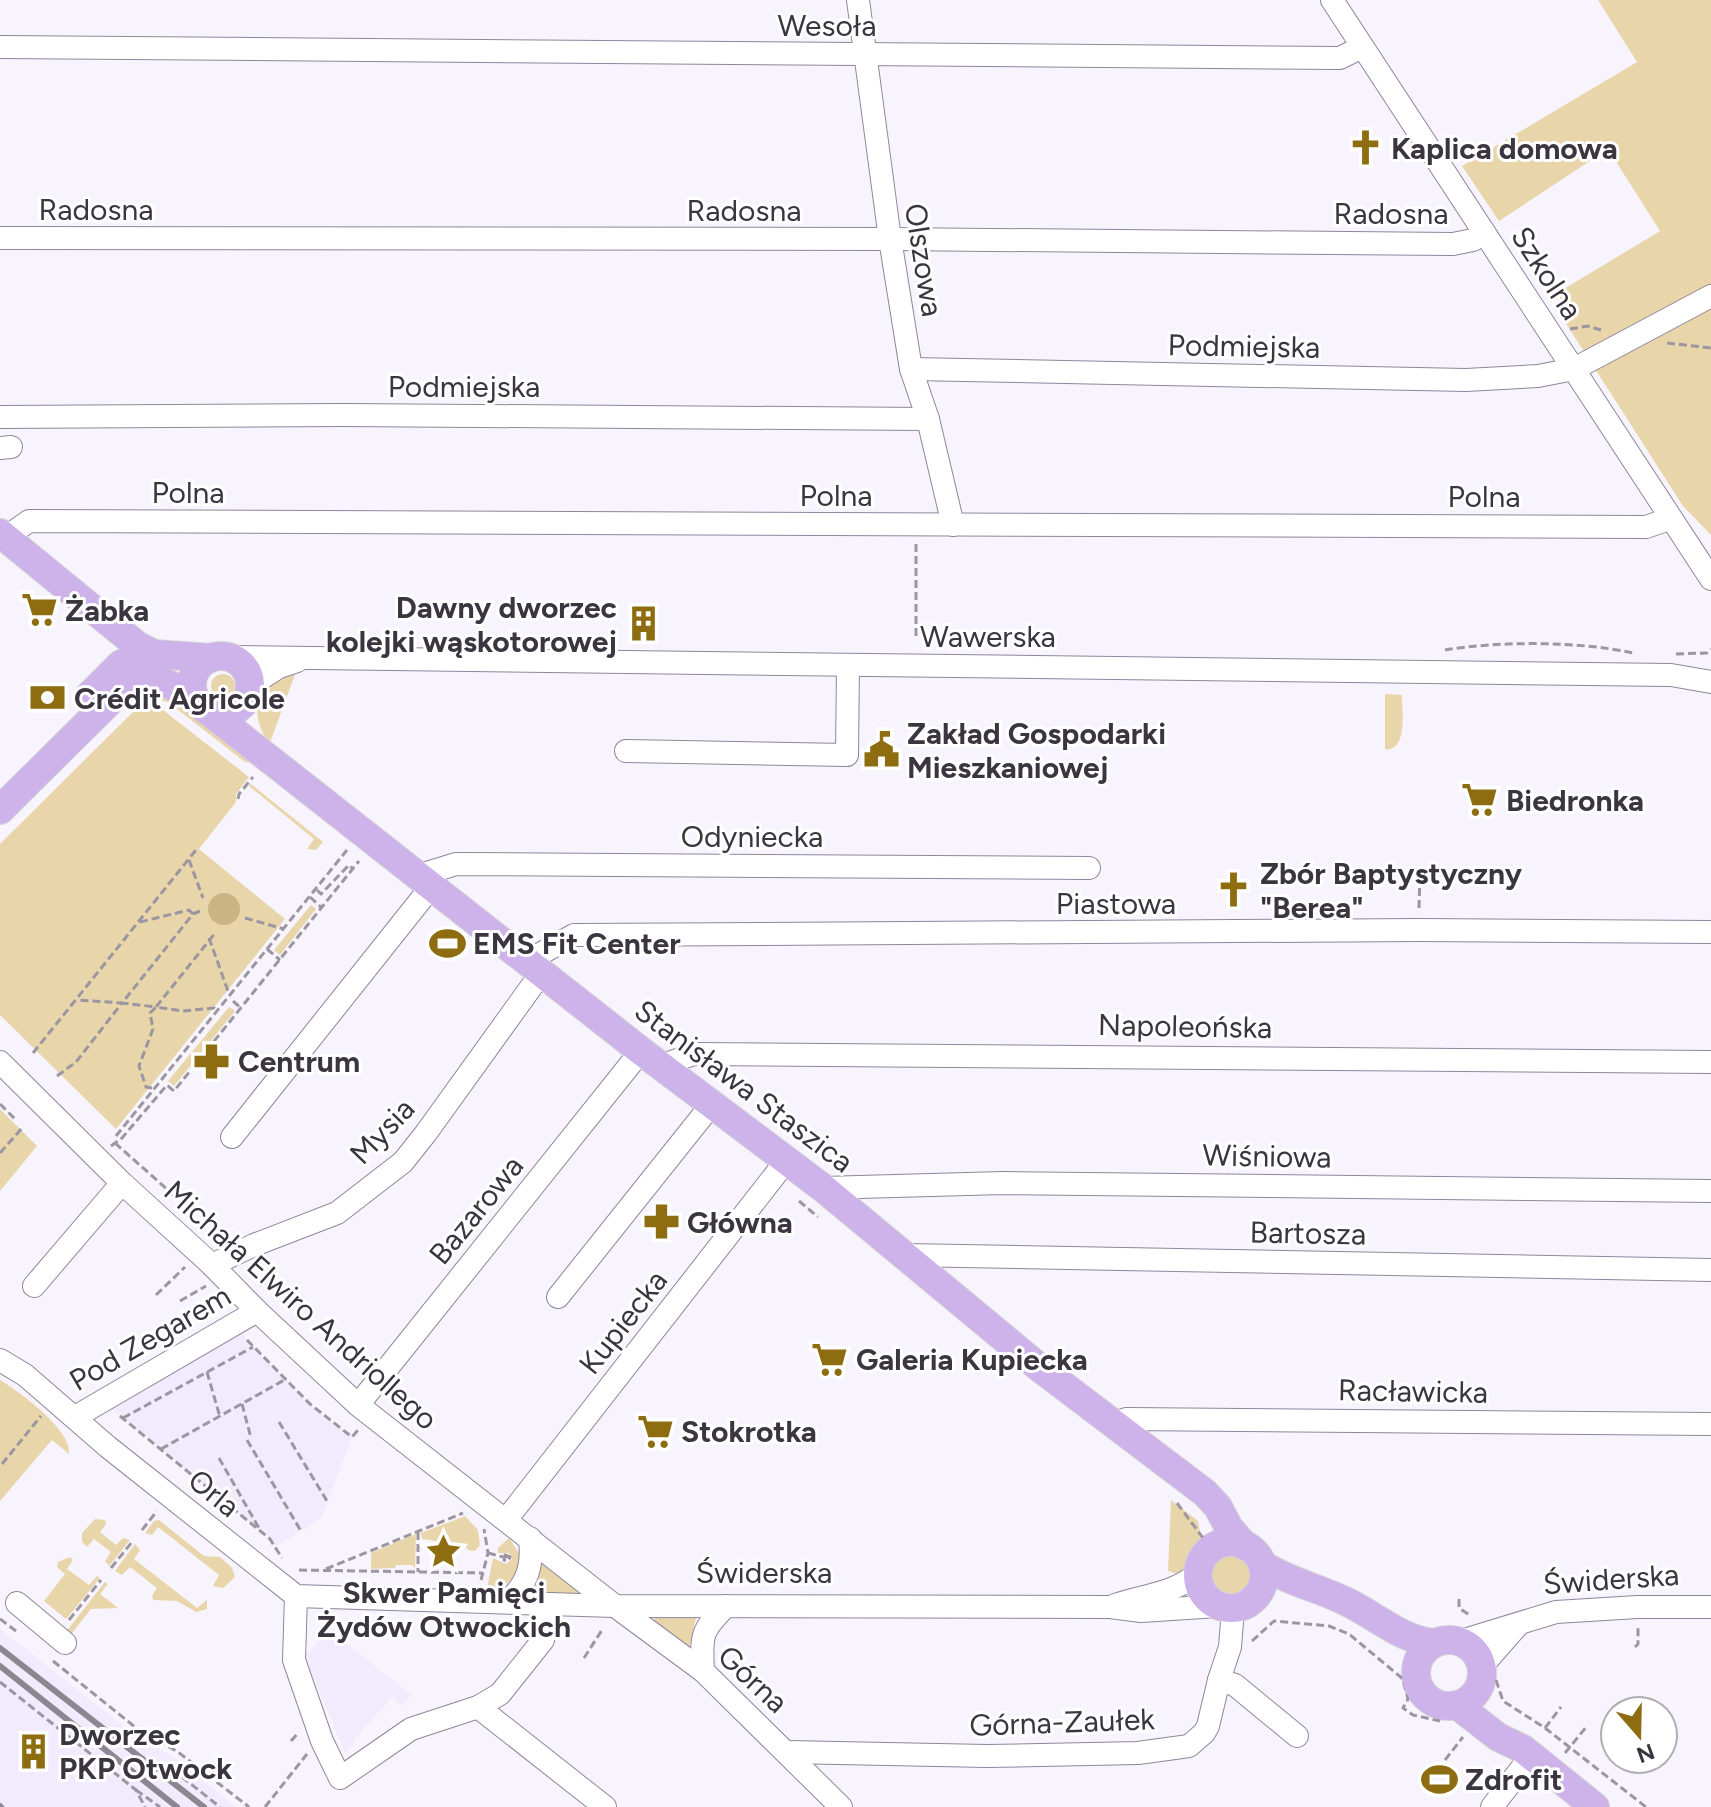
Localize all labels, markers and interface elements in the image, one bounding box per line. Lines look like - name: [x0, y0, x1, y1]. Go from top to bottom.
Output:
- street label: Wesoła: [777, 7, 877, 44]
- church icon: Kaplica domowa: [1346, 129, 1384, 167]
- place label: Kaplica domowa: [1391, 130, 1618, 167]
- street label: Radosna: [38, 191, 154, 228]
- street label: Radosna: [686, 192, 802, 229]
- street label: Radosna: [1333, 195, 1449, 232]
- street label: Olszowa: [897, 201, 951, 319]
- street label: Szkolna: [1503, 220, 1591, 326]
- street label: Podmiejska: [1167, 326, 1321, 366]
- street label: Podmiejska: [388, 368, 540, 405]
- street label: Polna: [151, 474, 225, 511]
- street label: Polna: [799, 477, 873, 514]
- street label: Polna: [1447, 478, 1521, 515]
- place label: Dawny dworzec kolejki wąskotorowej: [326, 589, 617, 660]
- supermarket icon: Żabka: [20, 591, 58, 629]
- place label: Żabka: [65, 592, 149, 629]
- building icon: Dawny dworzec kolejki wąskotorowej: [624, 605, 662, 643]
- street label: Wawerska: [920, 618, 1056, 655]
- bank icon: Crédit Agricole: [29, 679, 67, 717]
- place label: Crédit Agricole: [74, 680, 285, 717]
- place label: Zakład Gospodarki Mieszkaniowej: [907, 715, 1166, 786]
- public building icon: Zakład Gospodarki Mieszkaniowej: [862, 731, 900, 769]
- supermarket icon: Biedronka: [1461, 781, 1499, 819]
- place label: Biedronka: [1506, 782, 1644, 819]
- street label: Odyniecka: [681, 818, 823, 855]
- place label: Zbór Baptystyczny "Berea": [1260, 855, 1523, 926]
- church icon: Zbór Baptystyczny "Berea": [1215, 871, 1253, 909]
- street label: Piastowa: [1056, 885, 1176, 922]
- sports icon: EMS Fit Center: [428, 924, 466, 962]
- place label: EMS Fit Center: [473, 925, 681, 962]
- street label: Stanisława Staszica: [627, 992, 861, 1180]
- street label: Napoleońska: [1098, 1006, 1272, 1046]
- pharmacy icon: Centrum: [193, 1042, 231, 1080]
- place label: Centrum: [238, 1043, 360, 1080]
- street label: Mysia: [342, 1090, 422, 1172]
- street label: Wiśniowa: [1202, 1136, 1332, 1176]
- street label: Bazarowa: [421, 1148, 531, 1272]
- street label: Michała Elwiro Andriollego: [157, 1172, 445, 1438]
- pharmacy icon: Główna: [642, 1203, 680, 1241]
- place label: Główna: [687, 1204, 793, 1241]
- street label: Bartosza: [1249, 1213, 1367, 1253]
- street label: Kupiecka: [571, 1263, 675, 1381]
- street label: Pod Zegarem: [63, 1277, 237, 1399]
- supermarket icon: Galeria Kupiecka: [811, 1340, 849, 1378]
- place label: Galeria Kupiecka: [856, 1341, 1088, 1378]
- street label: Racławicka: [1338, 1371, 1488, 1411]
- supermarket icon: Stokrotka: [636, 1412, 674, 1450]
- place label: Stokrotka: [681, 1413, 817, 1450]
- street label: Orla: [181, 1461, 247, 1525]
- place icon: Skwer Pamięci Żydów Otwockich: [425, 1532, 463, 1570]
- street label: Świderska: [696, 1554, 832, 1591]
- street label: Świderska: [1542, 1556, 1680, 1602]
- place label: Skwer Pamięci Żydów Otwockich: [317, 1574, 571, 1645]
- street label: Górna: [710, 1637, 796, 1721]
- north arrow: [1599, 1695, 1679, 1775]
- street label: Górna-Zaułek: [969, 1700, 1156, 1744]
- place label: Dworzec PKP Otwock: [59, 1716, 233, 1787]
- building icon: Dworzec PKP Otwock: [14, 1732, 52, 1770]
- text: N: [1633, 1738, 1658, 1769]
- sports icon: Zdrofit: [1420, 1760, 1458, 1798]
- place label: Zdrofit: [1465, 1761, 1562, 1798]

